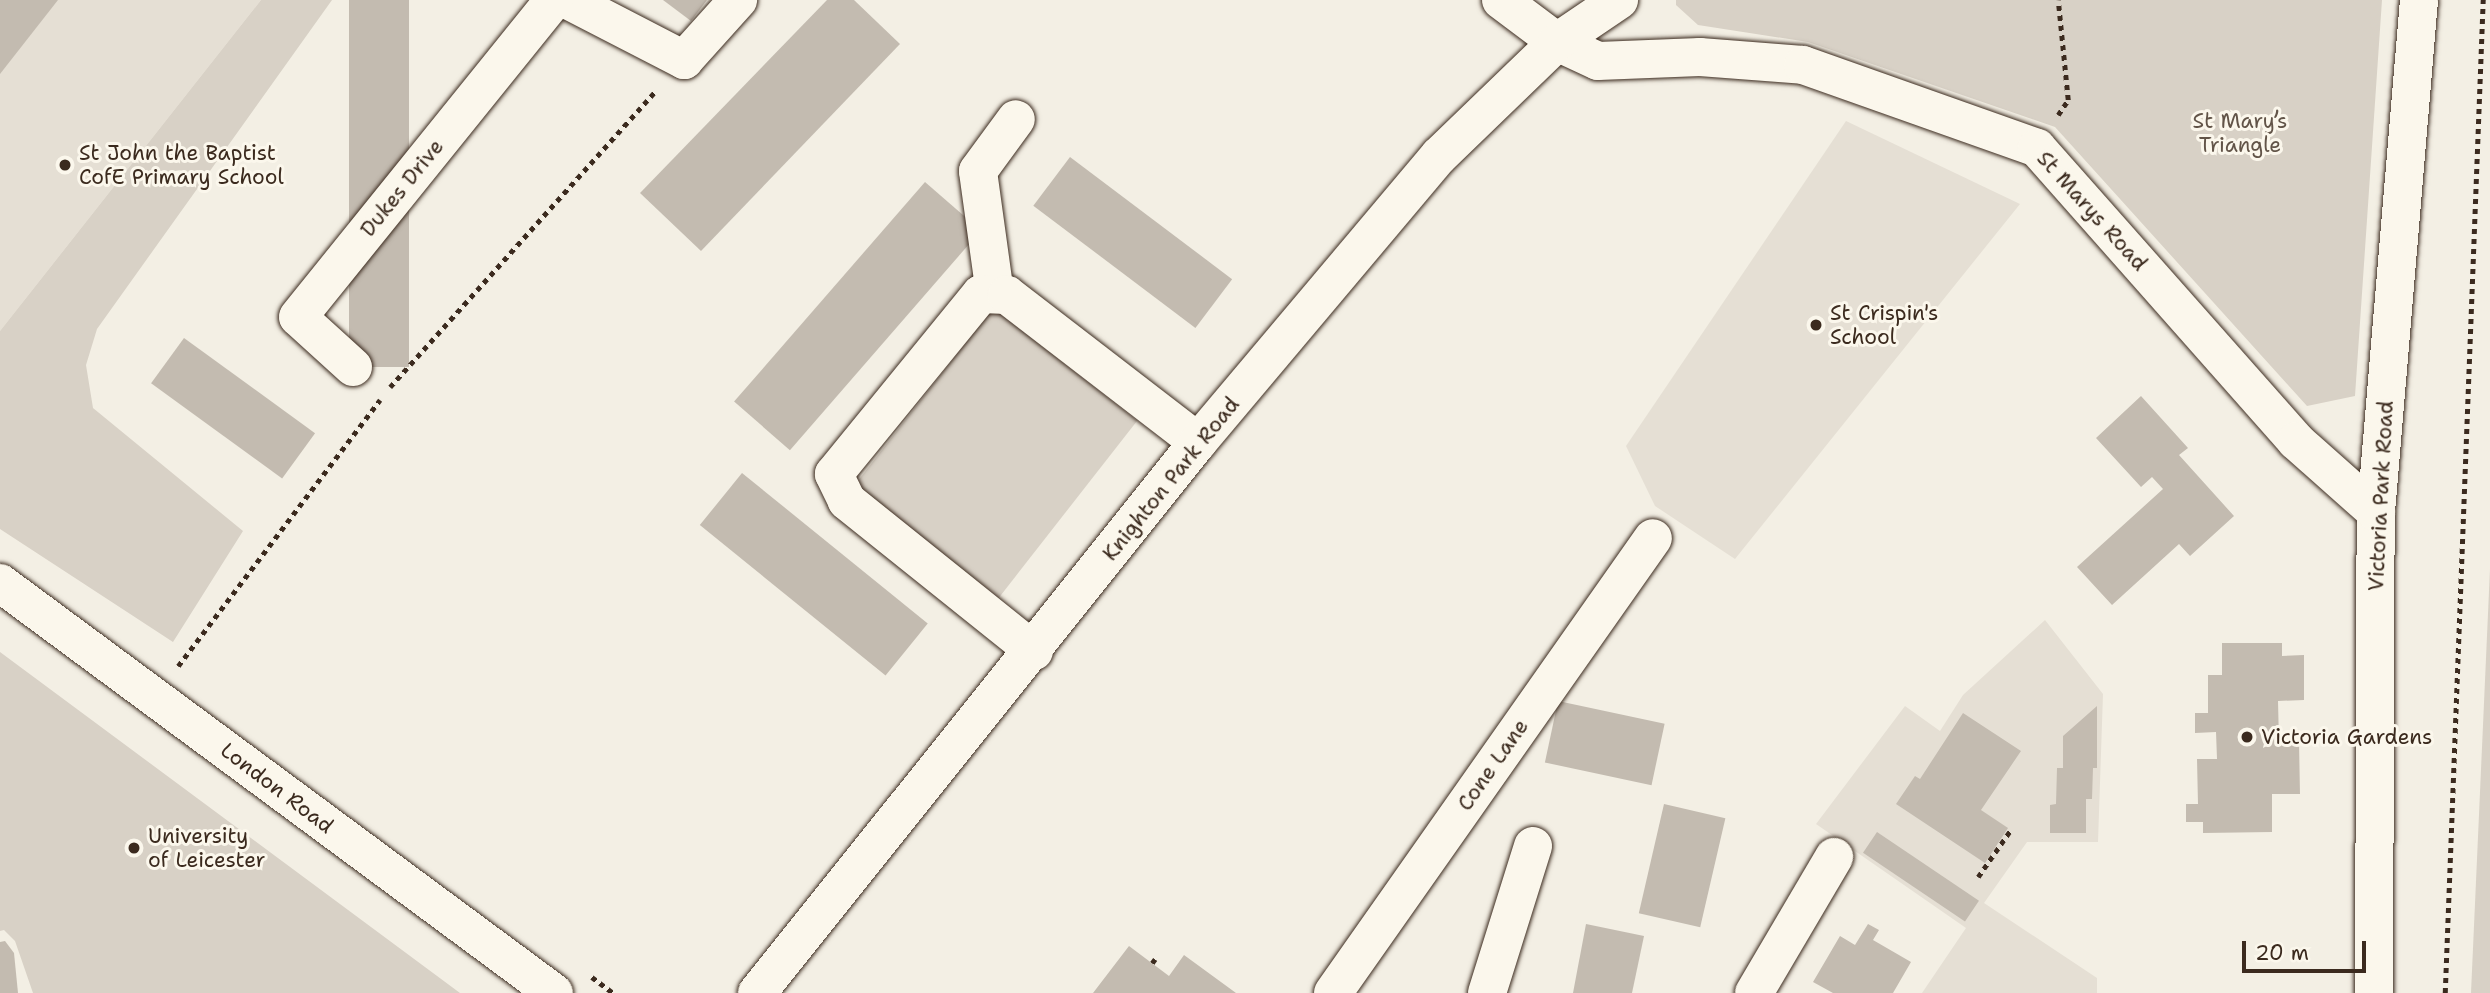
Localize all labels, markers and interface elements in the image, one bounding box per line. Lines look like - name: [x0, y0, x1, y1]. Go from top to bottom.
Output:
- park label: St Mary’s Triangle: [2193, 108, 2287, 158]
- street label: Dukes Drive: [355, 134, 449, 242]
- place label: St John the Baptist CofE Primary School: [79, 140, 284, 190]
- street label: St Marys Road: [2032, 146, 2152, 276]
- marker: St John the Baptist CofE Primary School: [57, 157, 73, 173]
- place label: St Crispin's School: [1830, 300, 1938, 350]
- marker: St Crispin's School: [1808, 317, 1824, 333]
- street label: Knighton Park Road: [1097, 392, 1245, 566]
- street label: Victoria Park Road: [2363, 400, 2399, 592]
- street label: Cone Lane: [1452, 714, 1534, 816]
- place label: Victoria Gardens: [2261, 724, 2432, 750]
- marker: Victoria Gardens: [2239, 729, 2255, 745]
- street label: London Road: [216, 737, 338, 839]
- place label: University of Leicester: [148, 823, 266, 873]
- marker: University of Leicester: [126, 840, 142, 856]
- scale bar: [2245, 926, 2369, 970]
- text: 20 m: [2255, 939, 2309, 967]

